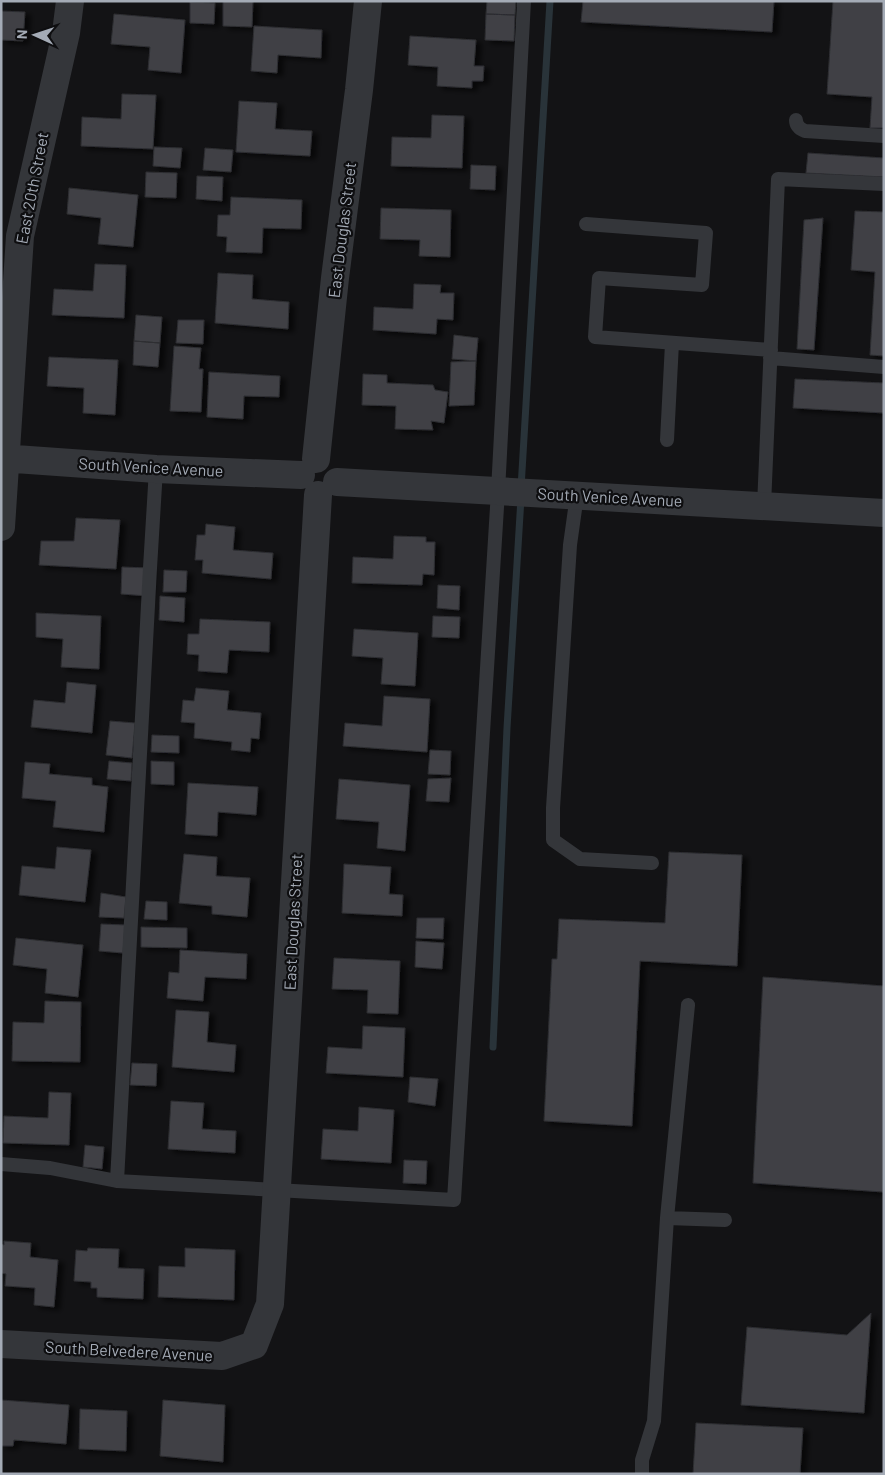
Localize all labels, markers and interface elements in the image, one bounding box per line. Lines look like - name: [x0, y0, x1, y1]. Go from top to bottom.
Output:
- north arrow: [10, 10, 60, 60]
- text: N: [13, 29, 30, 39]
- street label: East 20th Street: [11, 130, 52, 245]
- street label: East Douglas Street: [324, 161, 359, 299]
- street label: South Venice Avenue: [78, 453, 224, 480]
- street label: South Venice Avenue: [537, 483, 683, 510]
- street label: East Douglas Street: [279, 853, 306, 991]
- street label: South Belvedere Avenue: [45, 1337, 213, 1364]

